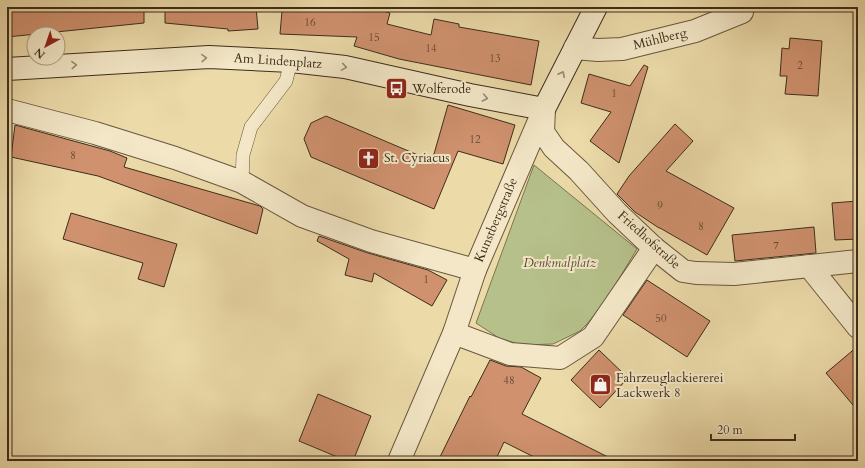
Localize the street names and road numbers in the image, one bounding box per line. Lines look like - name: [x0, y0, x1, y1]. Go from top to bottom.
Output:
- street label: Mühlberg: [631, 23, 689, 54]
- street label: Am Lindenplatz: [233, 49, 323, 73]
- street label: Kunstbergstraße: [470, 175, 522, 265]
- street label: Friedhofstraße: [614, 207, 685, 273]

